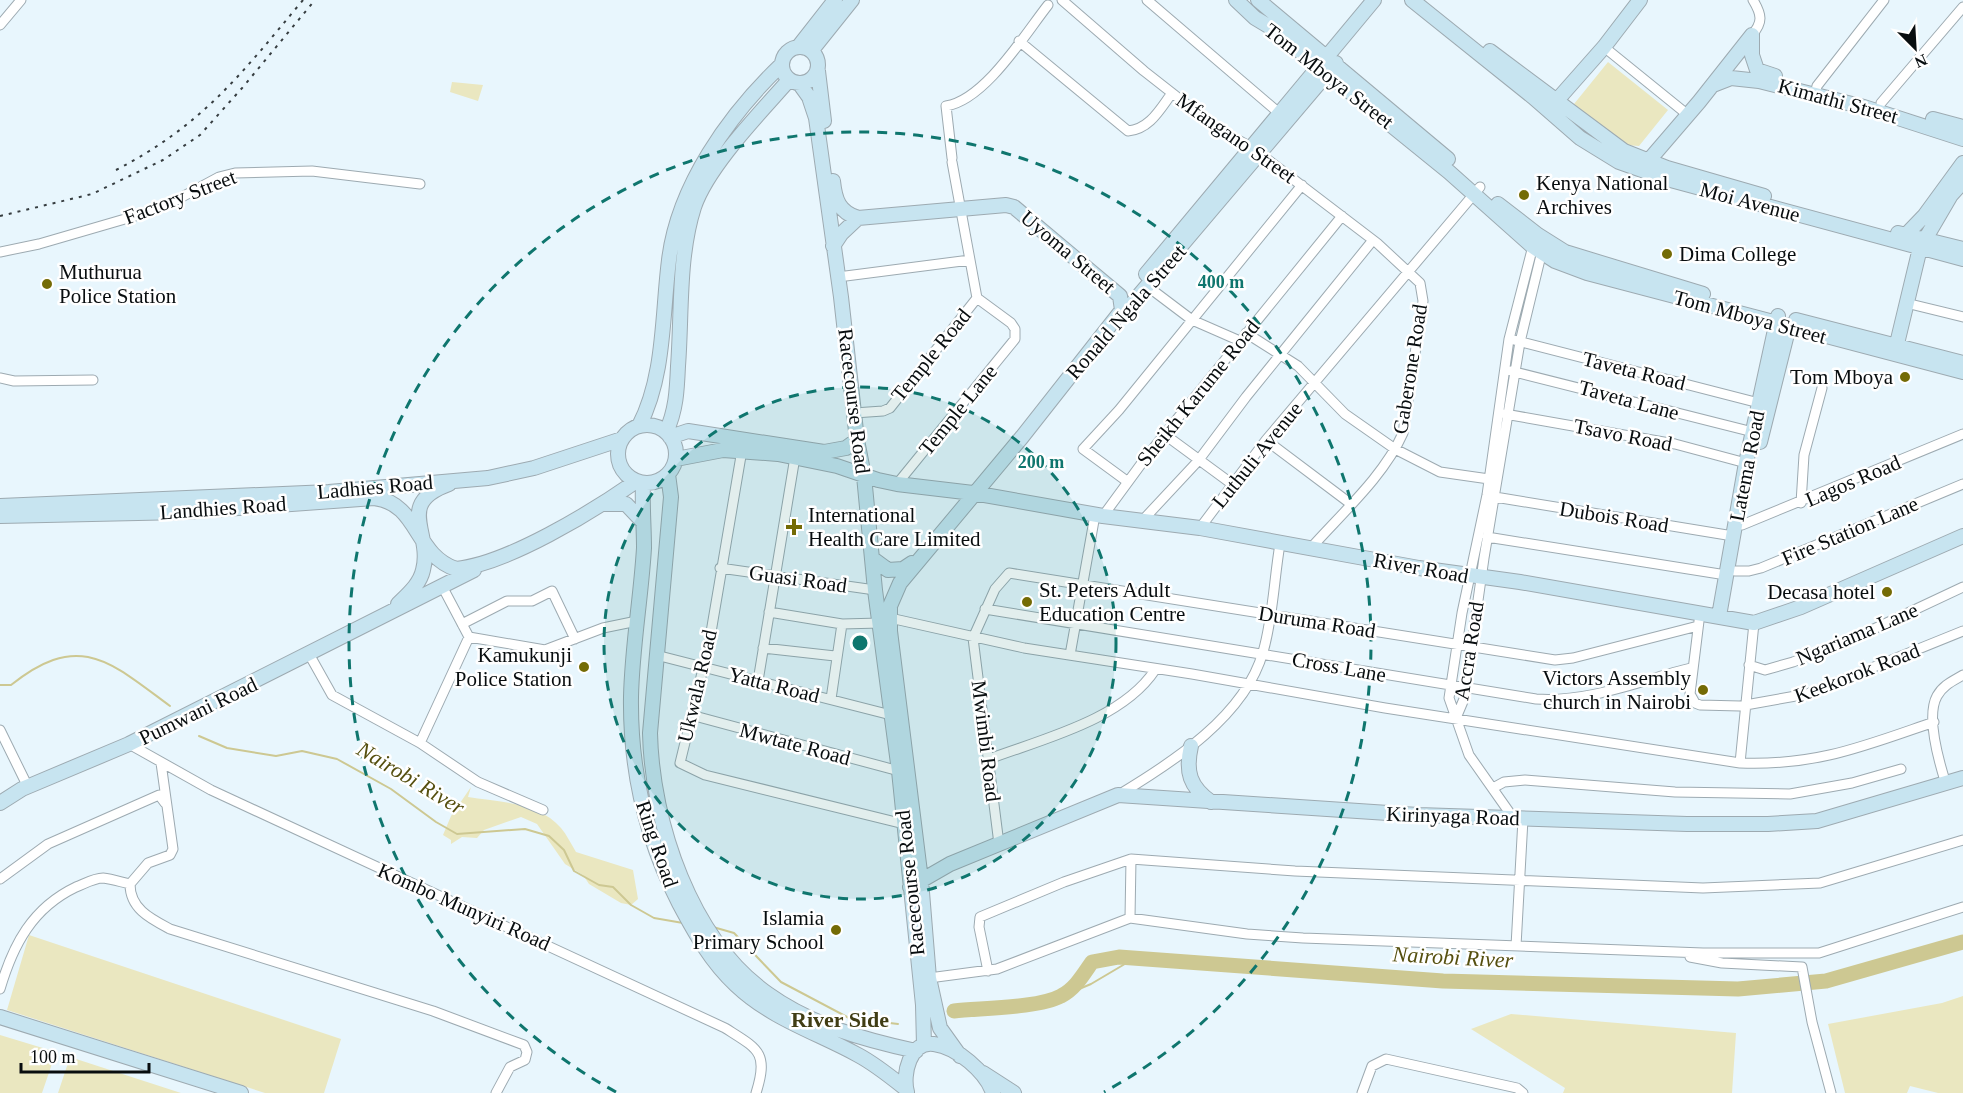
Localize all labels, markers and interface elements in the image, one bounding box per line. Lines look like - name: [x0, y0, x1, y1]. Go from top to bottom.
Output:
- street label: Tom Mboya Street: [1260, 18, 1398, 134]
- north arrow: [1885, 18, 1945, 78]
- text: N: [1912, 51, 1930, 72]
- street label: Kimathi Street: [1775, 73, 1901, 129]
- street label: Mfangano Street: [1172, 88, 1301, 188]
- street label: Factory Street: [120, 165, 240, 229]
- place label: Kenya National Archives: [1536, 171, 1669, 219]
- street label: Moi Avenue: [1697, 177, 1803, 227]
- marker: Kenya National Archives: [1517, 188, 1531, 202]
- street label: Uyoma Street: [1016, 206, 1120, 299]
- street label: Ronald Ngala Street: [1061, 240, 1191, 384]
- place label: Dima College: [1679, 242, 1796, 266]
- marker: Dima College: [1660, 247, 1674, 261]
- place label: Muthurua Police Station: [59, 260, 177, 308]
- text: 400 m: [1198, 272, 1244, 292]
- marker: Muthurua Police Station: [40, 277, 54, 291]
- street label: Tom Mboya Street: [1671, 285, 1829, 349]
- street label: Gaberone Road: [1388, 302, 1432, 436]
- street label: Temple Road: [886, 303, 976, 406]
- street label: Sheikh Karume Road: [1132, 315, 1265, 471]
- street label: Racecourse Road: [833, 327, 875, 476]
- street label: Taveta Road: [1580, 347, 1688, 395]
- street label: Temple Lane: [914, 360, 1002, 460]
- place label: Tom Mboya: [1790, 365, 1894, 389]
- marker: Tom Mboya: [1898, 370, 1912, 384]
- street label: Taveta Lane: [1576, 375, 1682, 425]
- street label: Luthuli Avenue: [1207, 397, 1307, 513]
- street label: Latema Road: [1724, 408, 1770, 524]
- street label: Tsavo Road: [1572, 414, 1675, 456]
- street label: Lagos Road: [1802, 450, 1905, 512]
- text: 200 m: [1018, 452, 1064, 472]
- street label: Ladhies Road: [316, 470, 434, 504]
- street label: Fire Station Lane: [1778, 491, 1922, 571]
- street label: Landhies Road: [159, 492, 287, 524]
- street label: Dubois Road: [1558, 497, 1671, 538]
- place label: International Health Care Limited: [808, 503, 981, 551]
- marker: International Health Care Limited: [785, 518, 803, 536]
- street label: River Road: [1372, 548, 1471, 588]
- street label: Guasi Road: [748, 560, 849, 598]
- place label: St. Peters Adult Education Centre: [1039, 578, 1185, 626]
- place label: Decasa hotel: [1767, 580, 1875, 604]
- marker: Decasa hotel: [1880, 585, 1894, 599]
- marker: St. Peters Adult Education Centre: [1020, 595, 1034, 609]
- street label: Ngariama Lane: [1792, 598, 1922, 670]
- street label: Accra Road: [1449, 599, 1489, 702]
- street label: Duruma Road: [1257, 601, 1378, 643]
- street label: Ukwala Road: [672, 627, 722, 745]
- centre of rings: [850, 633, 870, 653]
- street label: Keekorok Road: [1791, 638, 1924, 708]
- place label: Kamukunji Police Station: [455, 643, 572, 691]
- street label: Cross Lane: [1290, 647, 1388, 687]
- marker: Kamukunji Police Station: [577, 660, 591, 674]
- street label: Yatta Road: [726, 662, 822, 708]
- place label: Victors Assembly church in Nairobi: [1542, 666, 1691, 714]
- street label: Pumwani Road: [135, 672, 262, 750]
- street label: Mwimbi Road: [967, 679, 1005, 803]
- marker: Victors Assembly church in Nairobi: [1696, 683, 1710, 697]
- street label: Mwtate Road: [737, 718, 854, 770]
- water label: Nairobi River: [352, 736, 470, 820]
- street label: Ring Road: [631, 797, 683, 891]
- street label: Kirinyaga Road: [1386, 802, 1521, 830]
- street label: Racecourse Road: [890, 808, 930, 957]
- street label: Kombo Munyiri Road: [374, 858, 555, 956]
- place label: Islamia Primary School: [693, 906, 825, 954]
- marker: Islamia Primary School: [829, 923, 843, 937]
- water label: Nairobi River: [1391, 941, 1514, 973]
- district label: River Side: [791, 1007, 889, 1032]
- scale bar: [21, 1036, 148, 1074]
- text: 100 m: [30, 1047, 76, 1067]

